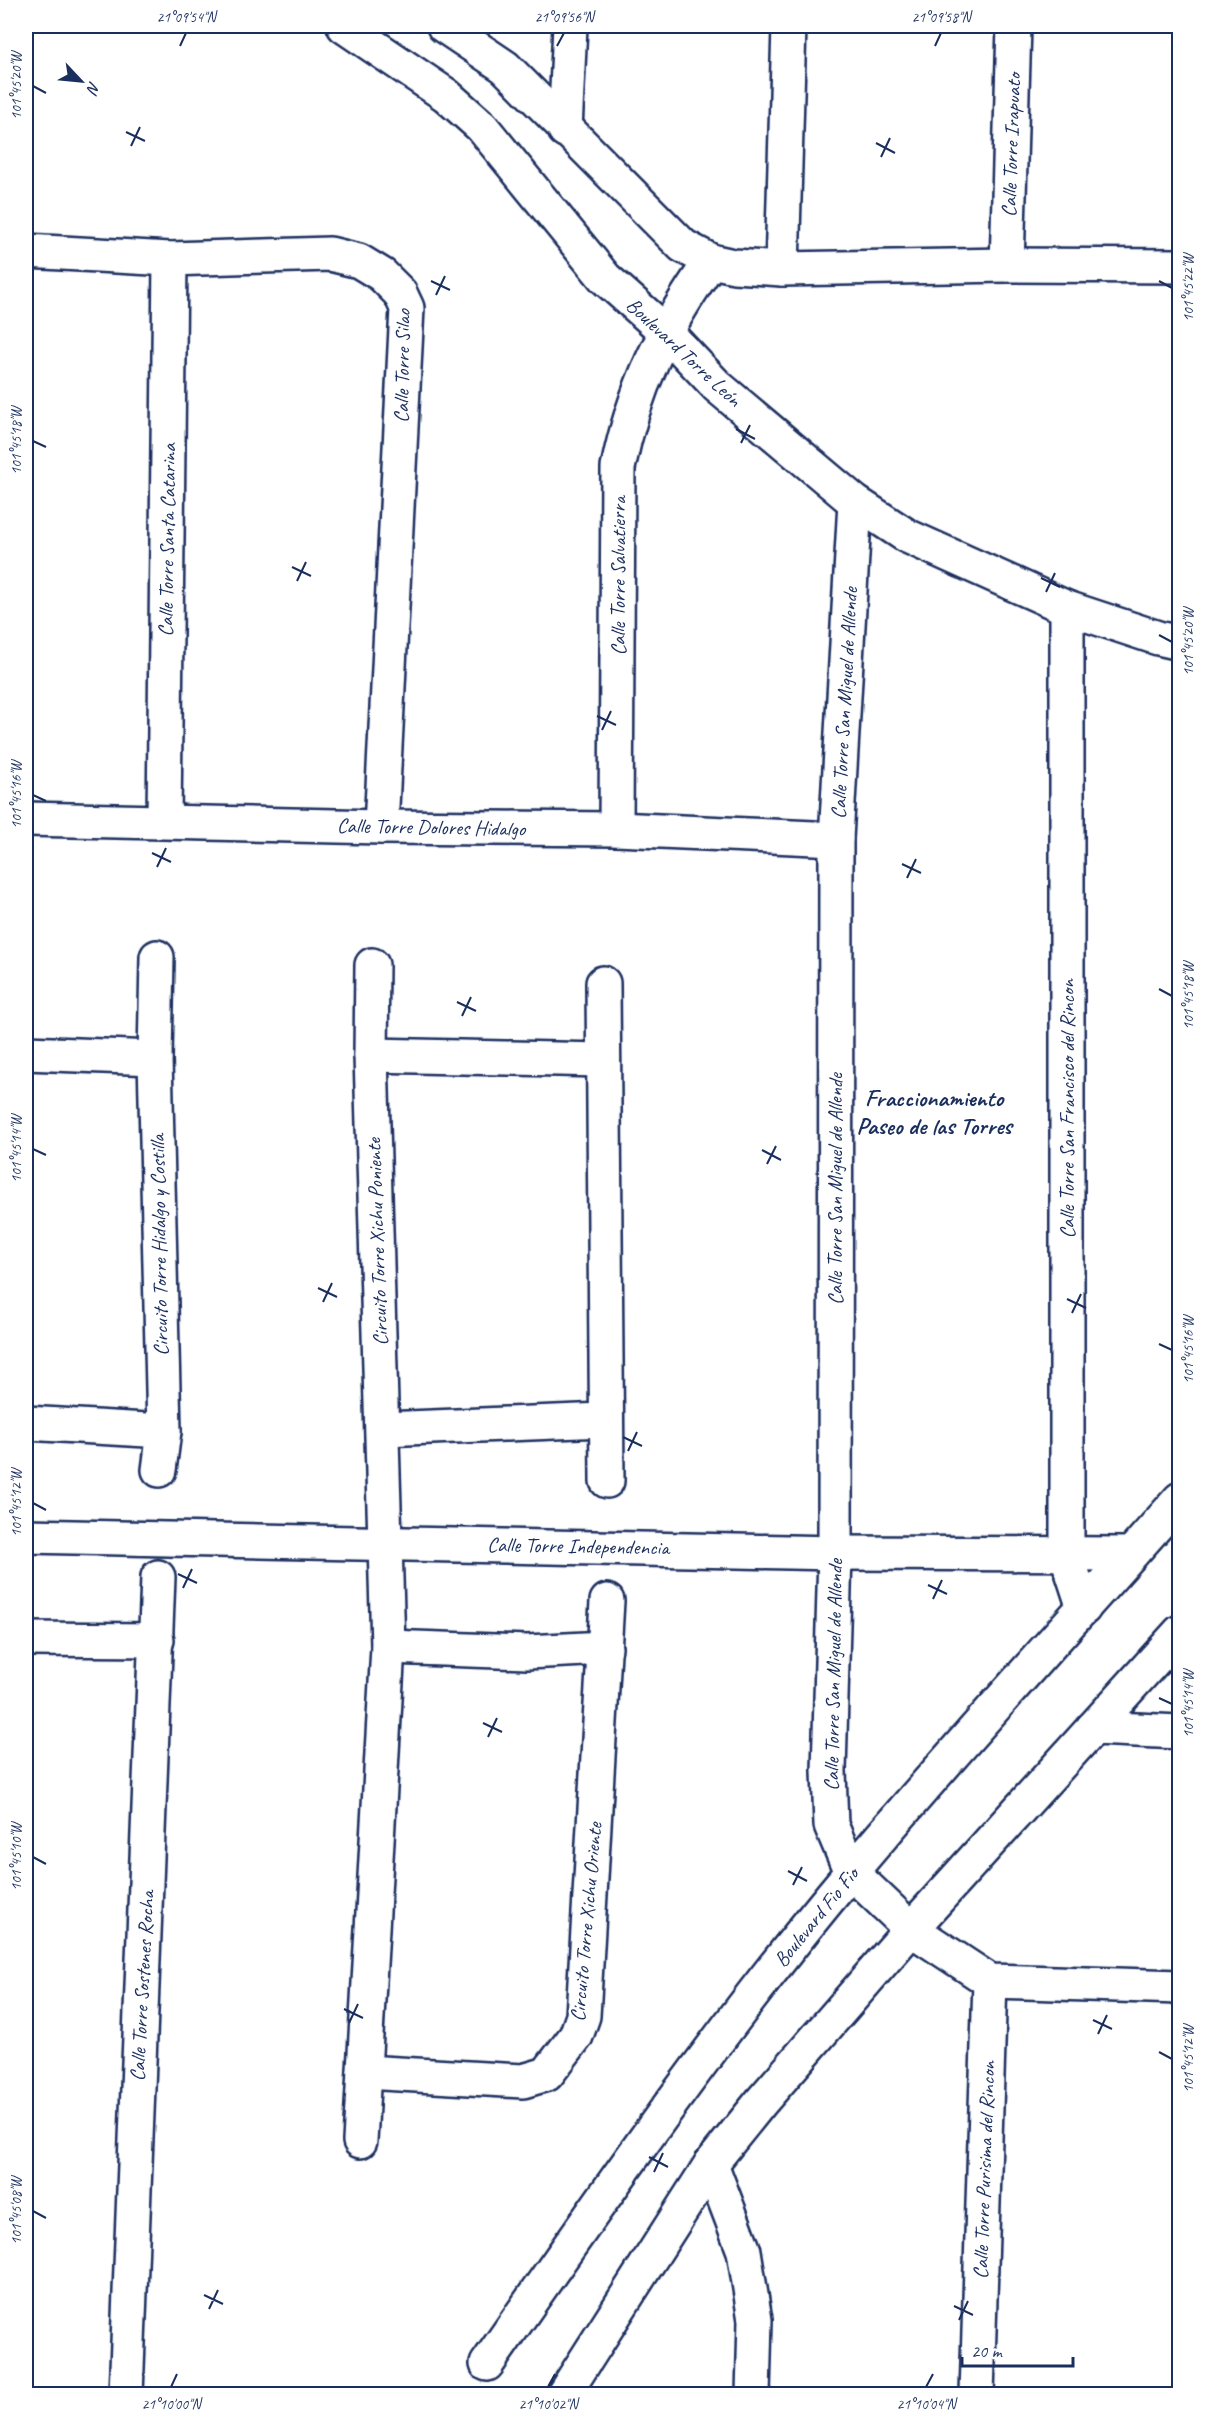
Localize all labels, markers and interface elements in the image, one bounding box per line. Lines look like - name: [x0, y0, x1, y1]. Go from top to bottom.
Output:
- text: 21°09'54"N: [156, 8, 219, 27]
- text: 21°09'56"N: [534, 8, 597, 27]
- text: 21°09'58"N: [911, 8, 974, 27]
- text: 101°45'20"W: [7, 49, 26, 120]
- north arrow: [51, 51, 111, 111]
- street label: Calle Torre Irapuato: [995, 70, 1027, 217]
- text: N: [81, 78, 105, 99]
- text: 101°45'22"W: [1179, 251, 1198, 322]
- street label: Boulevard Torre León: [621, 292, 748, 413]
- street label: Calle Torre Silao: [388, 307, 416, 423]
- text: 101°45'18"W: [7, 404, 26, 475]
- street label: Calle Torre Santa Catarina: [152, 441, 182, 637]
- street label: Calle Torre Salvatierra: [605, 494, 631, 656]
- street label: Calle Torre San Miguel de Allende: [825, 585, 863, 819]
- text: 101°45'20"W: [1179, 605, 1198, 676]
- text: 101°45'16"W: [7, 758, 26, 829]
- street label: Calle Torre Dolores Hidalgo: [337, 812, 527, 842]
- text: 101°45'18"W: [1179, 959, 1198, 1030]
- street label: Calle Torre San Francisco del Rincon: [1054, 978, 1080, 1239]
- street label: Calle Torre San Miguel de Allende: [822, 1072, 848, 1305]
- district label: Fraccionamiento Paseo de las Torres: [856, 1083, 1014, 1141]
- text: 101°45'14"W: [7, 1112, 26, 1183]
- street label: Circuito Torre Hidalgo y Costilla: [144, 1132, 174, 1356]
- street label: Circuito Torre Xichu Poniente: [360, 1137, 394, 1346]
- text: 101°45'16"W: [1179, 1313, 1198, 1384]
- text: 101°45'12"W: [7, 1466, 26, 1537]
- street label: Calle Torre Independencia: [487, 1531, 672, 1561]
- street label: Calle Torre San Miguel de Allende: [818, 1558, 848, 1791]
- text: 101°45'14"W: [1179, 1667, 1198, 1738]
- text: 101°45'10"W: [7, 1820, 26, 1891]
- street label: Circuito Torre Xichu Oriente: [564, 1820, 608, 2023]
- street label: Boulevard Fio Fio: [768, 1860, 866, 1972]
- street label: Calle Torre Sostenes Rocha: [124, 1888, 160, 2082]
- text: 101°45'12"W: [1179, 2022, 1198, 2093]
- street label: Calle Torre Purisima del Rincon: [967, 2059, 1001, 2279]
- text: 101°45'08"W: [7, 2174, 26, 2245]
- scale bar: [962, 2330, 1073, 2368]
- text: 20 m: [971, 2340, 1004, 2362]
- text: 21°10'00"N: [141, 2395, 204, 2414]
- text: 21°10'02"N: [518, 2395, 581, 2414]
- text: 21°10'04"N: [896, 2395, 959, 2414]

